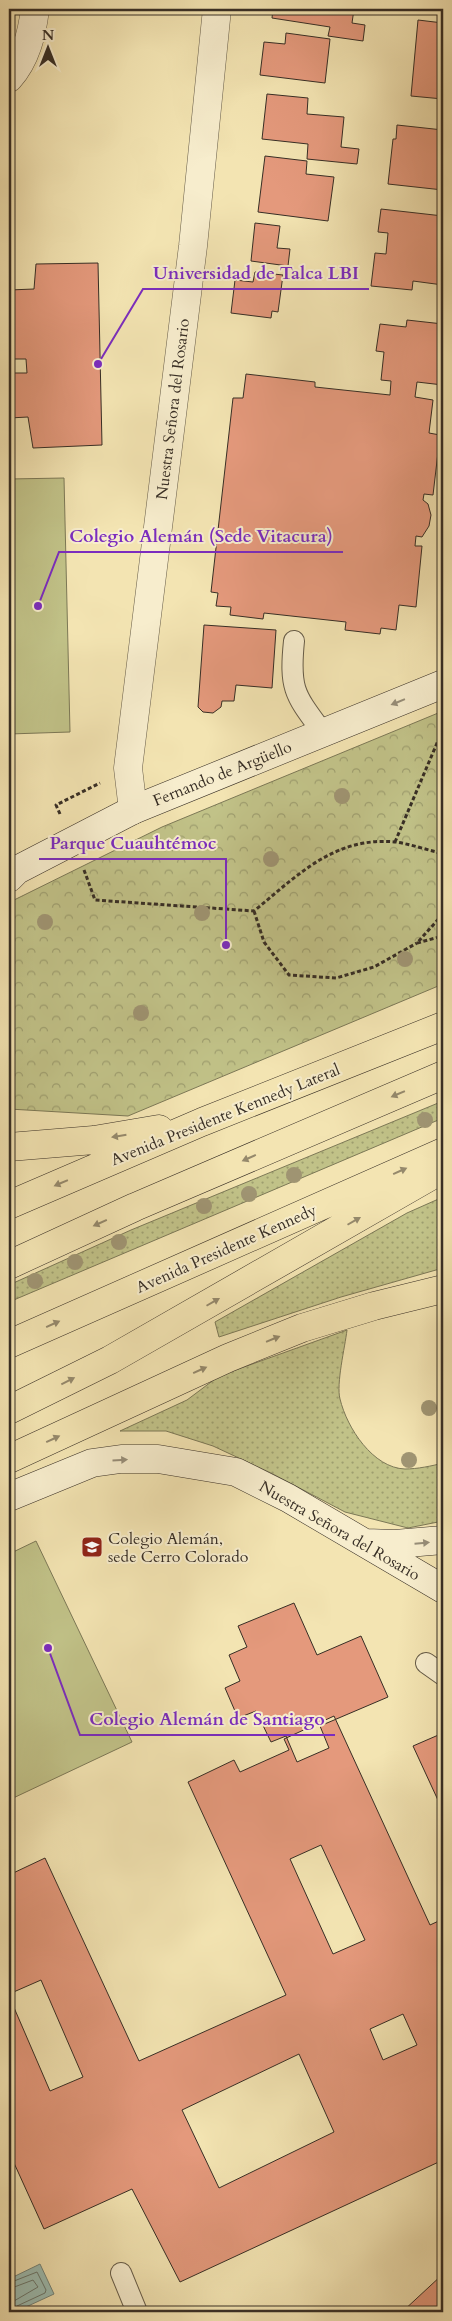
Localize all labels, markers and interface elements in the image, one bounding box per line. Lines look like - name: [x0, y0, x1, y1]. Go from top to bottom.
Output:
- north arrow: [22, 22, 72, 72]
- text: N: [42, 26, 54, 45]
- callout: Universidad de Talca LBI: [143, 256, 369, 289]
- text: Universidad de Talca LBI: [153, 261, 359, 286]
- street label: Nuestra Señora del Rosario: [151, 317, 195, 501]
- callout: Colegio Alemán (Sede Vitacura): [59, 519, 343, 552]
- text: Colegio Alemán (Sede Vitacura): [69, 524, 333, 549]
- one-way arrow: [391, 699, 405, 707]
- street label: Fernando de Argüello: [150, 736, 295, 812]
- callout: Parque Cuauhtémoc: [39, 826, 226, 859]
- text: Parque Cuauhtémoc: [50, 831, 217, 856]
- street label: Avenida Presidente Kennedy Lateral: [107, 1059, 343, 1171]
- one-way arrow: [391, 1090, 405, 1098]
- one-way arrow: [111, 1132, 127, 1140]
- one-way arrow: [242, 1154, 256, 1162]
- one-way arrow: [393, 1166, 407, 1174]
- one-way arrow: [54, 1179, 68, 1187]
- street label: Avenida Presidente Kennedy: [133, 1199, 321, 1299]
- one-way arrow: [347, 1217, 360, 1226]
- one-way arrow: [93, 1219, 107, 1227]
- one-way arrow: [205, 1298, 220, 1306]
- one-way arrow: [46, 1320, 60, 1328]
- one-way arrow: [266, 1335, 280, 1343]
- one-way arrow: [193, 1366, 207, 1374]
- one-way arrow: [61, 1377, 76, 1385]
- one-way arrow: [46, 1434, 60, 1442]
- one-way arrow: [113, 1455, 129, 1463]
- street label: Nuestra Señora del Rosario: [255, 1476, 424, 1586]
- place label: Colegio Alemán, sede Cerro Colorado: [108, 1528, 249, 1568]
- school or university icon: Colegio Alemán, sede Cerro Colorado: [80, 1535, 104, 1559]
- one-way arrow: [414, 1538, 430, 1546]
- callout: Colegio Alemán de Santiago: [80, 1702, 335, 1735]
- text: Colegio Alemán de Santiago: [89, 1707, 325, 1732]

